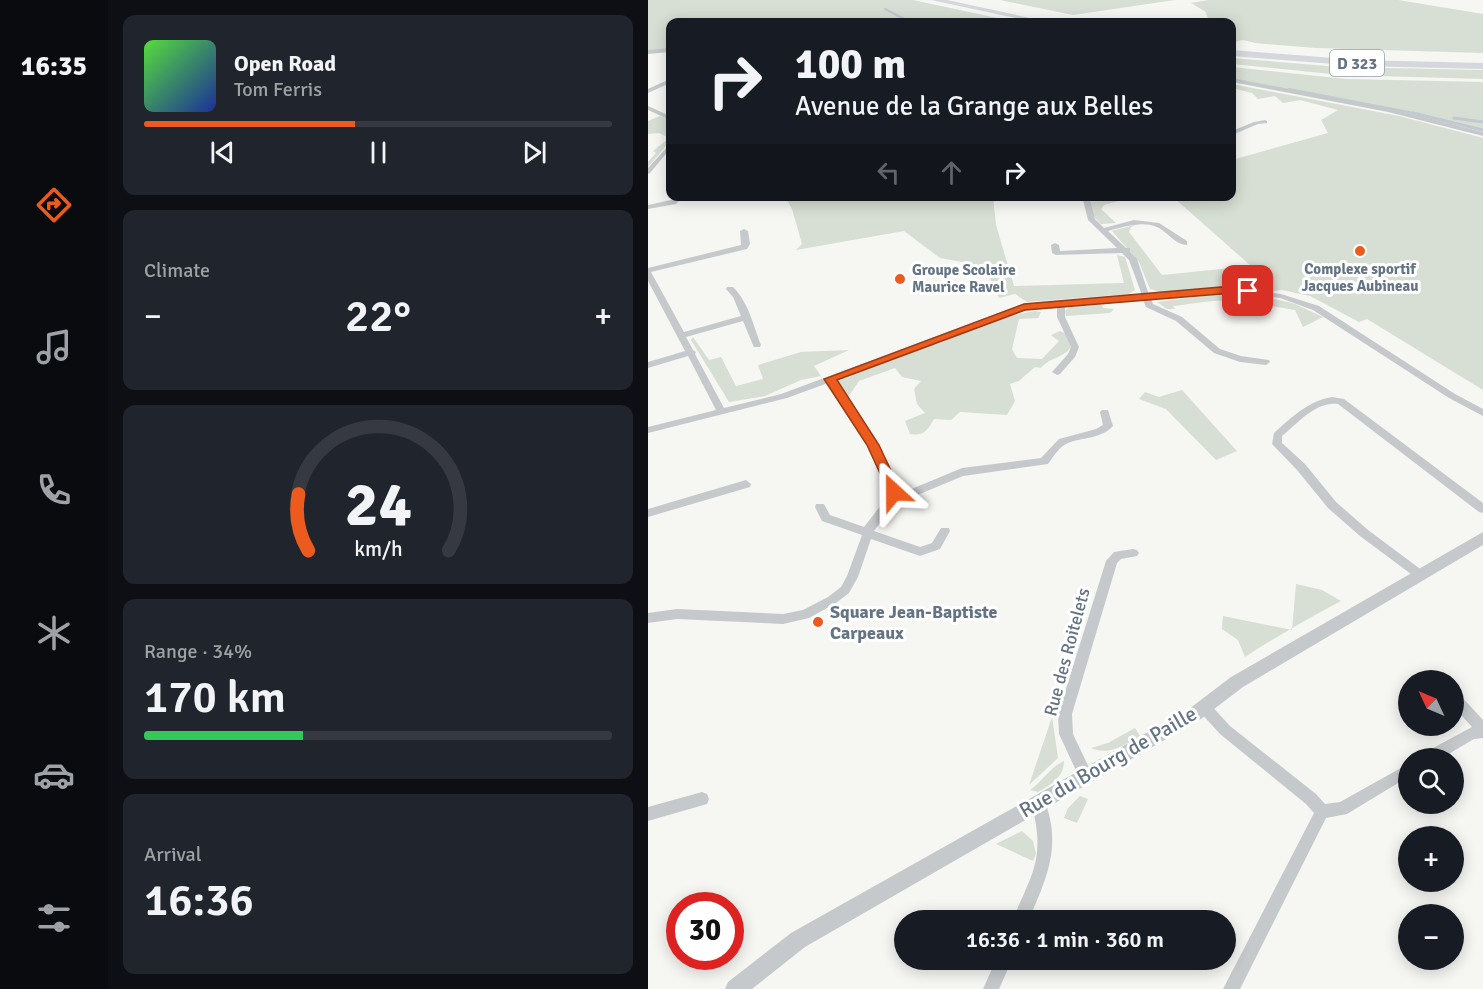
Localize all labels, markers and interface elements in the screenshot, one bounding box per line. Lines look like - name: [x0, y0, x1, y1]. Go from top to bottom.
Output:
- text: 100 m: [795, 39, 906, 90]
- icon: right: [696, 42, 774, 120]
- text: 16:35: [21, 50, 87, 83]
- text: Open Road: [234, 50, 336, 77]
- road number: D 323: [1330, 50, 1384, 76]
- text: Tom Ferris: [234, 77, 322, 102]
- text: Avenue de la Grange aux Belles: [795, 90, 1153, 123]
- icon: previous: [206, 136, 239, 169]
- icon: pause: [362, 136, 395, 169]
- icon: next: [518, 136, 551, 169]
- icon: left: [872, 156, 905, 189]
- icon: ahead: [935, 156, 968, 189]
- icon: right: [998, 156, 1031, 189]
- icon: directions: [33, 184, 75, 226]
- marker: Complexe sportif Jacques Aubineau: [1353, 244, 1367, 258]
- text: Climate: [144, 258, 210, 283]
- place label: Complexe sportif Jacques Aubineau: [1302, 260, 1418, 295]
- place label: Groupe Scolaire Maurice Ravel: [912, 261, 1016, 296]
- pin: [1222, 265, 1273, 316]
- marker: Groupe Scolaire Maurice Ravel: [893, 272, 907, 286]
- icon: arrive: [1231, 274, 1264, 307]
- text: 22°: [345, 289, 411, 344]
- text: −: [144, 296, 162, 337]
- text: +: [594, 296, 612, 337]
- icon: music: [33, 326, 75, 368]
- position arrow: [862, 460, 926, 524]
- text: 24: [344, 467, 412, 544]
- icon: phone: [33, 469, 75, 511]
- text: km/h: [354, 537, 402, 563]
- street label: Rue des Roitelets: [1039, 585, 1095, 718]
- place label: Square Jean-Baptiste Carpeaux: [830, 601, 998, 644]
- icon: climate: [33, 612, 75, 654]
- marker: Square Jean-Baptiste Carpeaux: [811, 615, 825, 629]
- text: Range · 34%: [144, 639, 252, 664]
- text: 170 km: [144, 670, 286, 725]
- north arrow: [1398, 670, 1464, 736]
- map controls: [1398, 670, 1464, 970]
- street label: Rue du Bourg de Paille: [1015, 701, 1201, 823]
- button: search: [1398, 748, 1464, 814]
- icon: car: [33, 754, 75, 796]
- button: +: [1398, 826, 1464, 892]
- text: Arrival: [144, 842, 202, 867]
- text: 16:36: [144, 873, 254, 928]
- speed limit sign: 30: [666, 892, 744, 970]
- icon: filters: [33, 897, 75, 939]
- button: −: [1398, 904, 1464, 970]
- text: 16:36 · 1 min · 360 m: [966, 926, 1164, 953]

